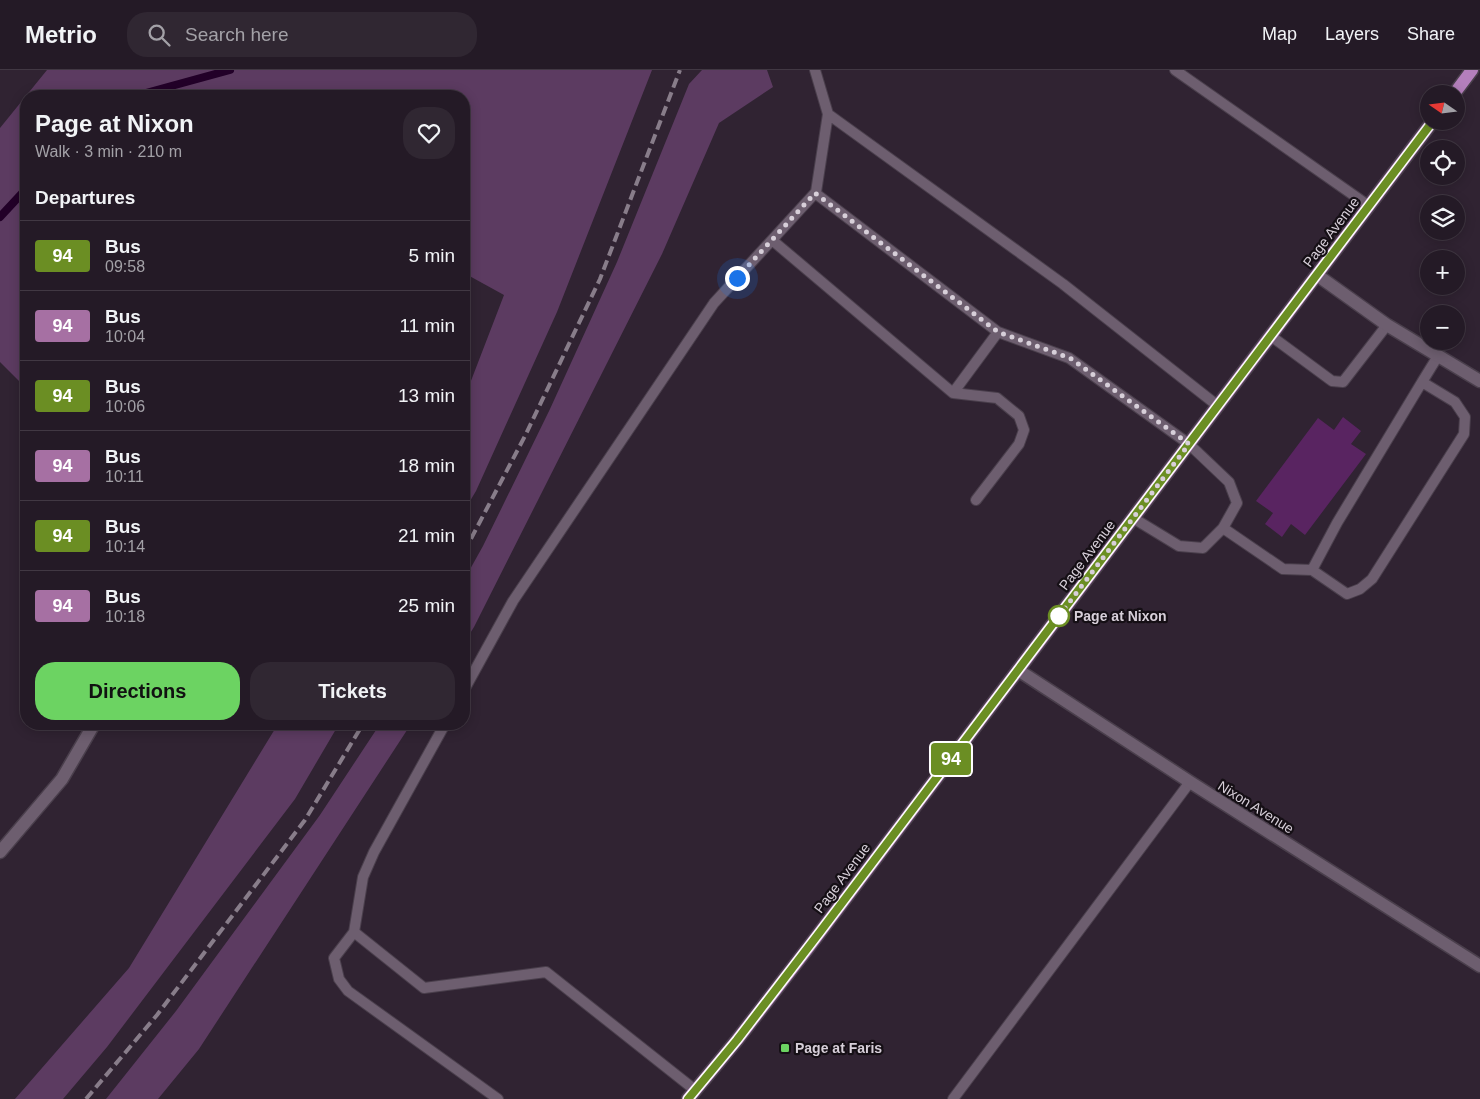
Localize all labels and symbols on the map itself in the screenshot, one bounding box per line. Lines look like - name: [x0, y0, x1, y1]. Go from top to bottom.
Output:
- north arrow: [1420, 85, 1465, 130]
- street label: Page Avenue: [1300, 194, 1363, 270]
- your location: [725, 266, 750, 291]
- street label: Page Avenue: [1056, 517, 1119, 593]
- marker: Page at Nixon: [1048, 605, 1070, 627]
- place label: Page at Nixon: [1074, 608, 1167, 624]
- line badge: 94: [928, 743, 974, 775]
- street label: Nixon Avenue: [1215, 777, 1297, 837]
- street label: Page Avenue: [811, 840, 874, 916]
- place label: Page at Faris: [795, 1040, 882, 1056]
- marker: Page at Faris: [779, 1042, 791, 1054]

